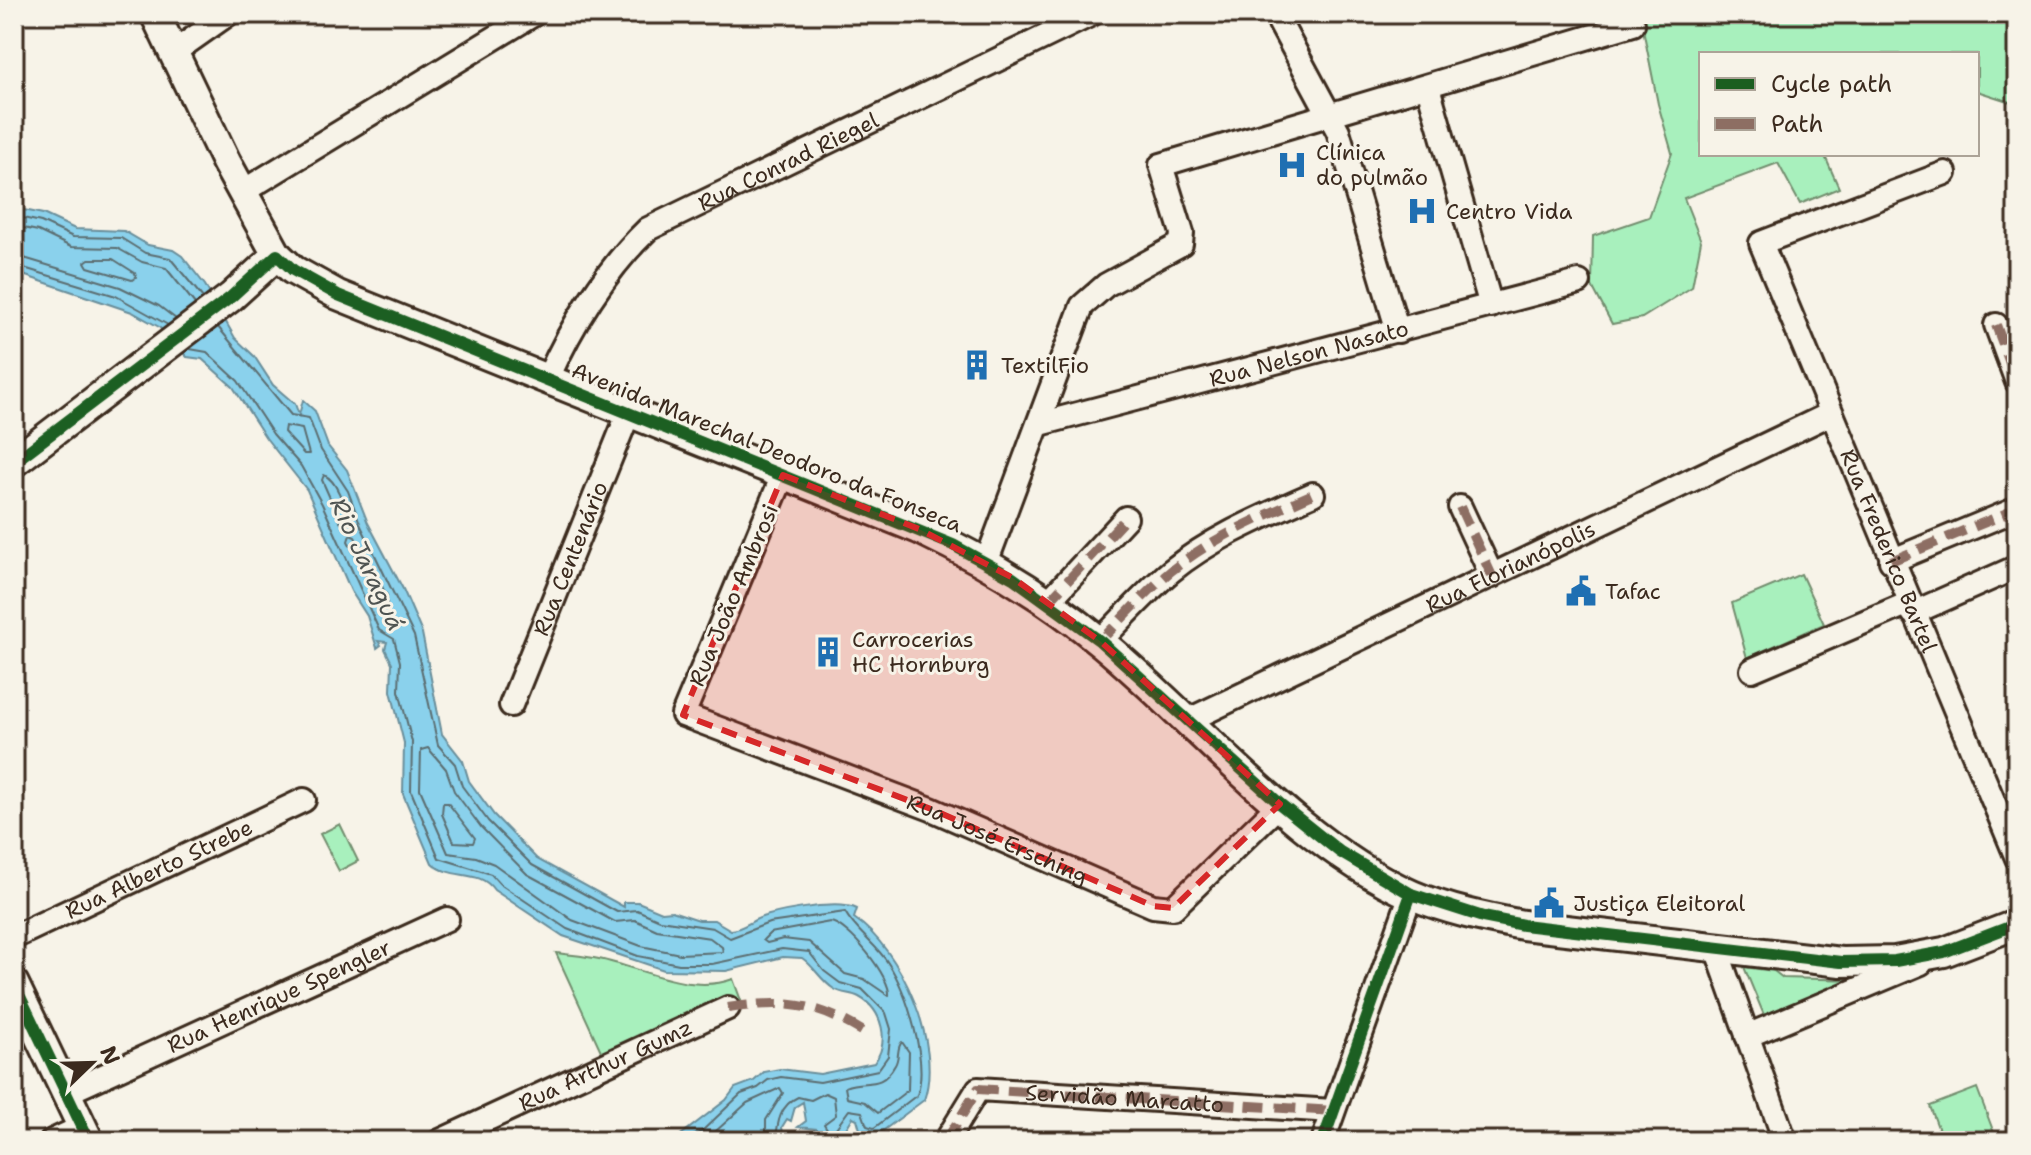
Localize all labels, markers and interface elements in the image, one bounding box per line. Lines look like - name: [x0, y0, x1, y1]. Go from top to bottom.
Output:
- legend: [1699, 52, 1979, 156]
- text: Cycle path: [1771, 68, 1892, 100]
- street label: Rua Conrad Riegel: [693, 105, 884, 218]
- text: Path: [1771, 108, 1823, 140]
- place label: Clínica do pulmão: [1316, 138, 1428, 192]
- hospital icon: Clínica do pulmão: [1275, 148, 1309, 182]
- hospital icon: Centro Vida: [1405, 194, 1439, 228]
- place label: Centro Vida: [1446, 197, 1573, 226]
- street label: Rua Nelson Nasato: [1206, 314, 1412, 394]
- building icon: TextilFio: [960, 348, 994, 382]
- place label: TextilFio: [1001, 351, 1089, 380]
- street label: Avenida Marechal Deodoro da Fonseca: [567, 356, 967, 539]
- street label: Rua Frederico Bartel: [1833, 445, 1944, 657]
- street label: Rua Centenário: [526, 477, 615, 640]
- water label: Rio Jaraguá: [322, 492, 412, 636]
- street label: Rua João Ambrosi: [682, 500, 785, 691]
- street label: Rua Florianópolis: [1421, 514, 1600, 620]
- public building icon: Tafac: [1564, 574, 1598, 608]
- place label: Tafac: [1605, 577, 1661, 606]
- place label: Carrocerias HC Hornburg: [852, 625, 990, 679]
- building icon: Carrocerias HC Hornburg: [811, 635, 845, 669]
- street label: Rua José Ersching: [903, 787, 1093, 891]
- street label: Rua Alberto Strebe: [61, 812, 257, 926]
- public building icon: Justiça Eleitoral: [1532, 886, 1566, 920]
- place label: Justiça Eleitoral: [1573, 889, 1745, 918]
- street label: Rua Henrique Spengler: [163, 933, 395, 1060]
- street label: Rua Arthur Gumz: [514, 1013, 697, 1118]
- north arrow: [52, 1023, 132, 1103]
- text: N: [93, 1042, 127, 1069]
- street label: Servidão Marcatto: [1024, 1078, 1225, 1119]

